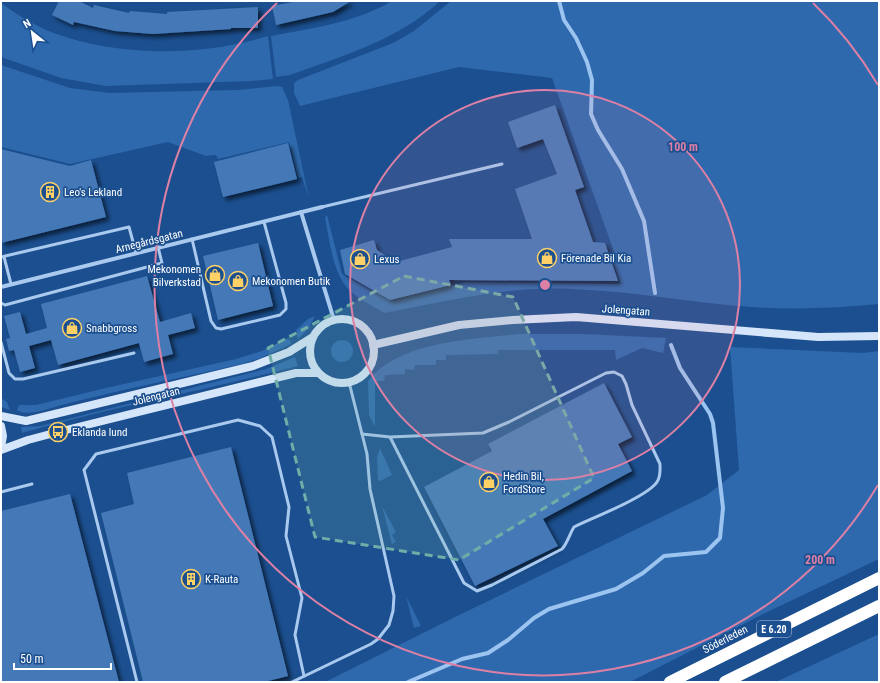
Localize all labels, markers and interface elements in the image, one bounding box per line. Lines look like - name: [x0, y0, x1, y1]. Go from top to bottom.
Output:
- north arrow: [12, 12, 52, 52]
- text: N: [21, 16, 34, 31]
- text: 100 m: [668, 140, 698, 154]
- building icon: Leo's Lekland: [39, 181, 61, 203]
- place label: Leo's Lekland: [64, 186, 122, 199]
- street label: Arnegårdsgatan: [114, 227, 184, 256]
- shop icon: Förenade Bil Kia: [536, 247, 558, 269]
- shop icon: Lexus: [349, 248, 371, 270]
- place label: Förenade Bil Kia: [561, 252, 631, 265]
- place label: Lexus: [374, 253, 400, 266]
- place label: Mekonomen Bilverkstad: [147, 263, 201, 289]
- shop icon: Mekonomen Bilverkstad: [204, 264, 226, 286]
- shop icon: Mekonomen Butik: [227, 270, 249, 292]
- place label: Mekonomen Butik: [252, 275, 330, 288]
- centre of rings: [538, 278, 552, 292]
- street label: Jolengatan: [601, 302, 651, 319]
- shop icon: Snabbgross: [61, 317, 83, 339]
- place label: Snabbgross: [86, 322, 137, 335]
- street label: Jolengatan: [131, 384, 181, 409]
- bus stop icon: Eklanda lund: [47, 421, 69, 443]
- place label: Eklanda lund: [72, 426, 127, 439]
- place label: Hedin Bil, FordStore: [503, 470, 545, 496]
- shop icon: Hedin Bil, FordStore: [478, 471, 500, 493]
- text: 200 m: [805, 553, 835, 567]
- building icon: K-Rauta: [180, 568, 202, 590]
- place label: K-Rauta: [205, 573, 238, 586]
- road number: E 6.20: [757, 621, 791, 637]
- street label: Söderleden: [701, 623, 750, 656]
- scale bar: [14, 645, 111, 671]
- text: 50 m: [20, 652, 44, 666]

